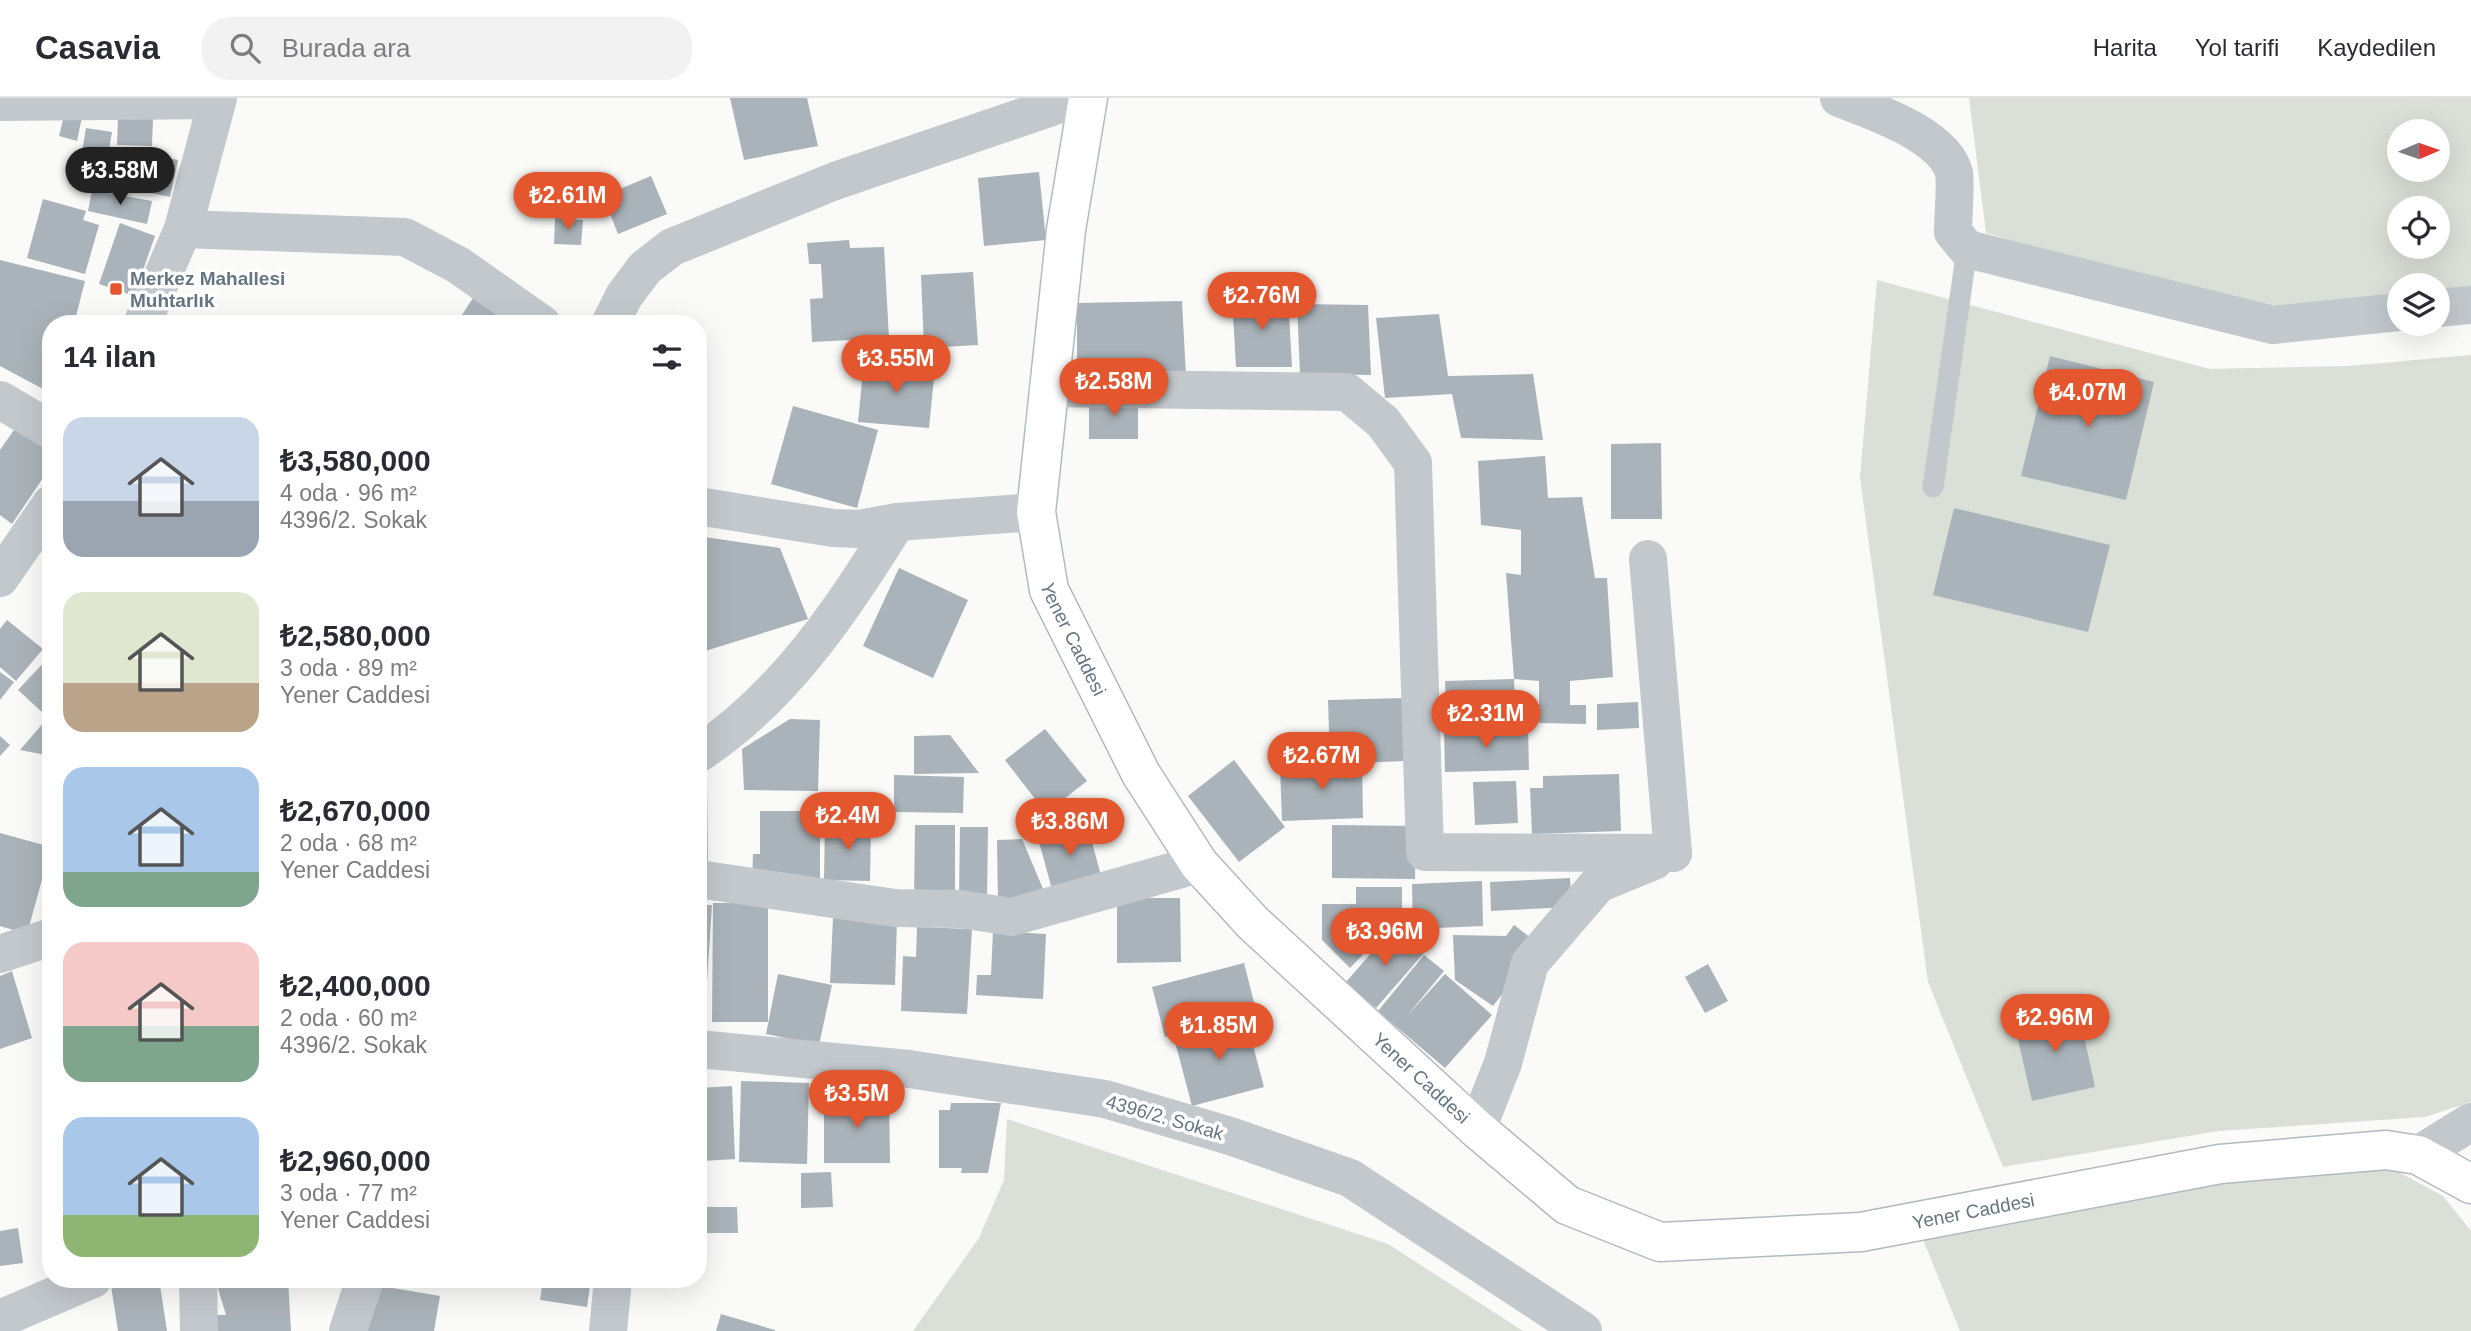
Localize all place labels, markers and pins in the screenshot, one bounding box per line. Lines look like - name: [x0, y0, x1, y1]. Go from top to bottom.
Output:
- pin: ₺3.58M: [63, 148, 177, 207]
- pin: ₺2.61M: [511, 172, 625, 232]
- place label: Merkez Mahallesi Muhtarlık: [130, 268, 285, 311]
- pin: ₺2.76M: [1205, 272, 1319, 332]
- marker: Merkez Mahallesi Muhtarlık: [108, 281, 124, 297]
- pin: ₺3.55M: [839, 336, 953, 395]
- pin: ₺2.58M: [1057, 358, 1171, 418]
- pin: ₺4.07M: [2031, 370, 2145, 429]
- pin: ₺2.31M: [1429, 690, 1543, 750]
- pin: ₺2.67M: [1265, 732, 1379, 792]
- pin: ₺2.4M: [799, 792, 897, 852]
- pin: ₺3.86M: [1013, 798, 1127, 858]
- pin: ₺3.96M: [1328, 908, 1442, 968]
- pin: ₺2.96M: [1998, 995, 2112, 1054]
- pin: ₺1.85M: [1162, 1002, 1276, 1062]
- pin: ₺3.5M: [808, 1070, 906, 1130]

